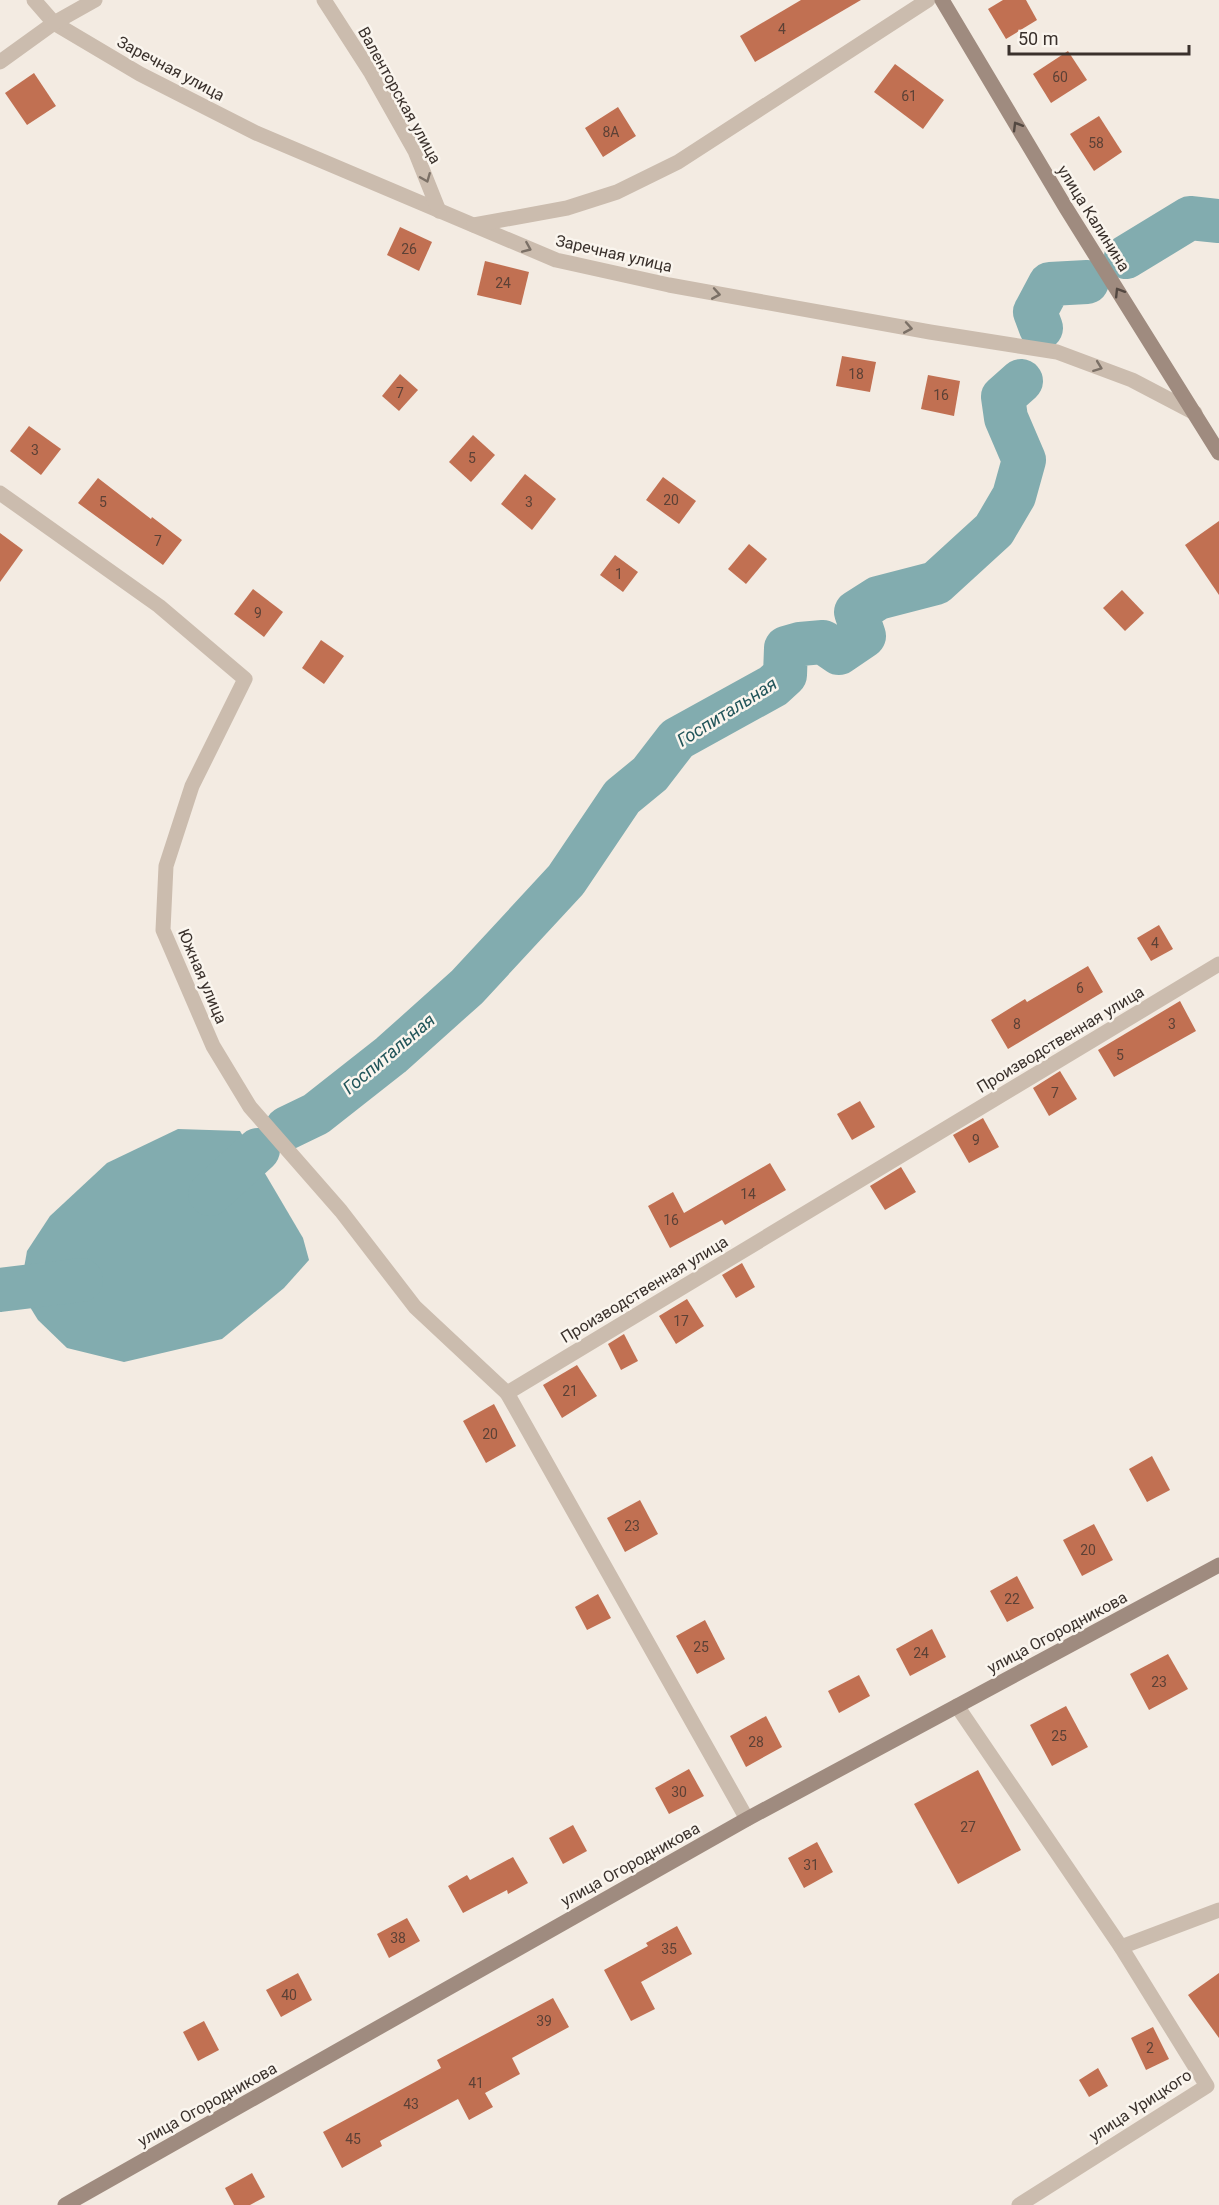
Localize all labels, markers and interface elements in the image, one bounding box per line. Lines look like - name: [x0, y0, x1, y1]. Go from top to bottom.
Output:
- scale bar: [1009, 18, 1189, 56]
- house number: 4: [778, 21, 786, 37]
- street label: Валенторская улица: [354, 24, 445, 167]
- text: 50 m: [1018, 28, 1058, 49]
- street label: Заречная улица: [114, 32, 228, 105]
- house number: 60: [1052, 69, 1068, 85]
- house number: 61: [901, 88, 917, 104]
- one-way arrow: [1013, 122, 1024, 132]
- house number: 8А: [602, 124, 620, 140]
- house number: 58: [1088, 135, 1104, 151]
- street label: улица Калинина: [1053, 162, 1134, 275]
- one-way arrow: [419, 172, 431, 183]
- street label: Заречная улица: [554, 231, 674, 276]
- house number: 26: [401, 241, 417, 257]
- one-way arrow: [520, 241, 531, 253]
- house number: 24: [495, 275, 511, 291]
- one-way arrow: [711, 287, 720, 299]
- one-way arrow: [1115, 288, 1126, 299]
- one-way arrow: [902, 321, 912, 334]
- one-way arrow: [1092, 360, 1103, 373]
- house number: 18: [848, 366, 864, 382]
- house number: 7: [396, 385, 404, 401]
- house number: 16: [933, 387, 949, 403]
- house number: 3: [31, 442, 39, 458]
- house number: 5: [468, 450, 476, 466]
- house number: 20: [663, 492, 679, 508]
- house number: 5: [99, 494, 107, 510]
- house number: 3: [525, 494, 533, 510]
- house number: 7: [154, 533, 162, 549]
- house number: 1: [615, 566, 623, 582]
- house number: 9: [254, 605, 262, 621]
- water label: Госпитальная: [673, 673, 781, 751]
- street label: Южная улица: [174, 926, 231, 1026]
- house number: 4: [1151, 935, 1159, 951]
- house number: 6: [1076, 980, 1084, 996]
- street label: Производственная улица: [973, 982, 1147, 1097]
- water label: Госпитальная: [338, 1009, 439, 1098]
- house number: 8: [1013, 1016, 1021, 1032]
- house number: 3: [1168, 1016, 1176, 1032]
- house number: 5: [1116, 1047, 1124, 1063]
- house number: 7: [1051, 1085, 1059, 1101]
- house number: 9: [972, 1132, 980, 1148]
- house number: 14: [740, 1186, 756, 1202]
- house number: 16: [663, 1212, 679, 1228]
- street label: Производственная улица: [557, 1232, 731, 1347]
- house number: 17: [673, 1313, 689, 1329]
- house number: 21: [562, 1383, 578, 1399]
- house number: 20: [482, 1426, 498, 1442]
- house number: 23: [624, 1518, 640, 1534]
- house number: 20: [1080, 1542, 1096, 1558]
- street label: улица Огородникова: [984, 1588, 1130, 1677]
- house number: 22: [1004, 1591, 1020, 1607]
- house number: 25: [693, 1639, 709, 1655]
- house number: 24: [913, 1645, 929, 1661]
- house number: 23: [1151, 1674, 1167, 1690]
- house number: 25: [1051, 1728, 1067, 1744]
- house number: 28: [748, 1734, 764, 1750]
- house number: 30: [671, 1784, 687, 1800]
- street label: улица Огородникова: [558, 1818, 703, 1910]
- house number: 27: [960, 1819, 976, 1835]
- house number: 31: [803, 1857, 819, 1873]
- house number: 38: [390, 1930, 406, 1946]
- house number: 35: [661, 1941, 677, 1957]
- house number: 40: [281, 1987, 297, 2003]
- house number: 39: [536, 2013, 552, 2029]
- house number: 2: [1146, 2040, 1154, 2056]
- street label: улица Огородникова: [135, 2058, 280, 2150]
- street label: улица Урицкого: [1086, 2065, 1195, 2146]
- house number: 41: [468, 2075, 484, 2091]
- house number: 43: [403, 2096, 419, 2112]
- house number: 45: [345, 2131, 361, 2147]

